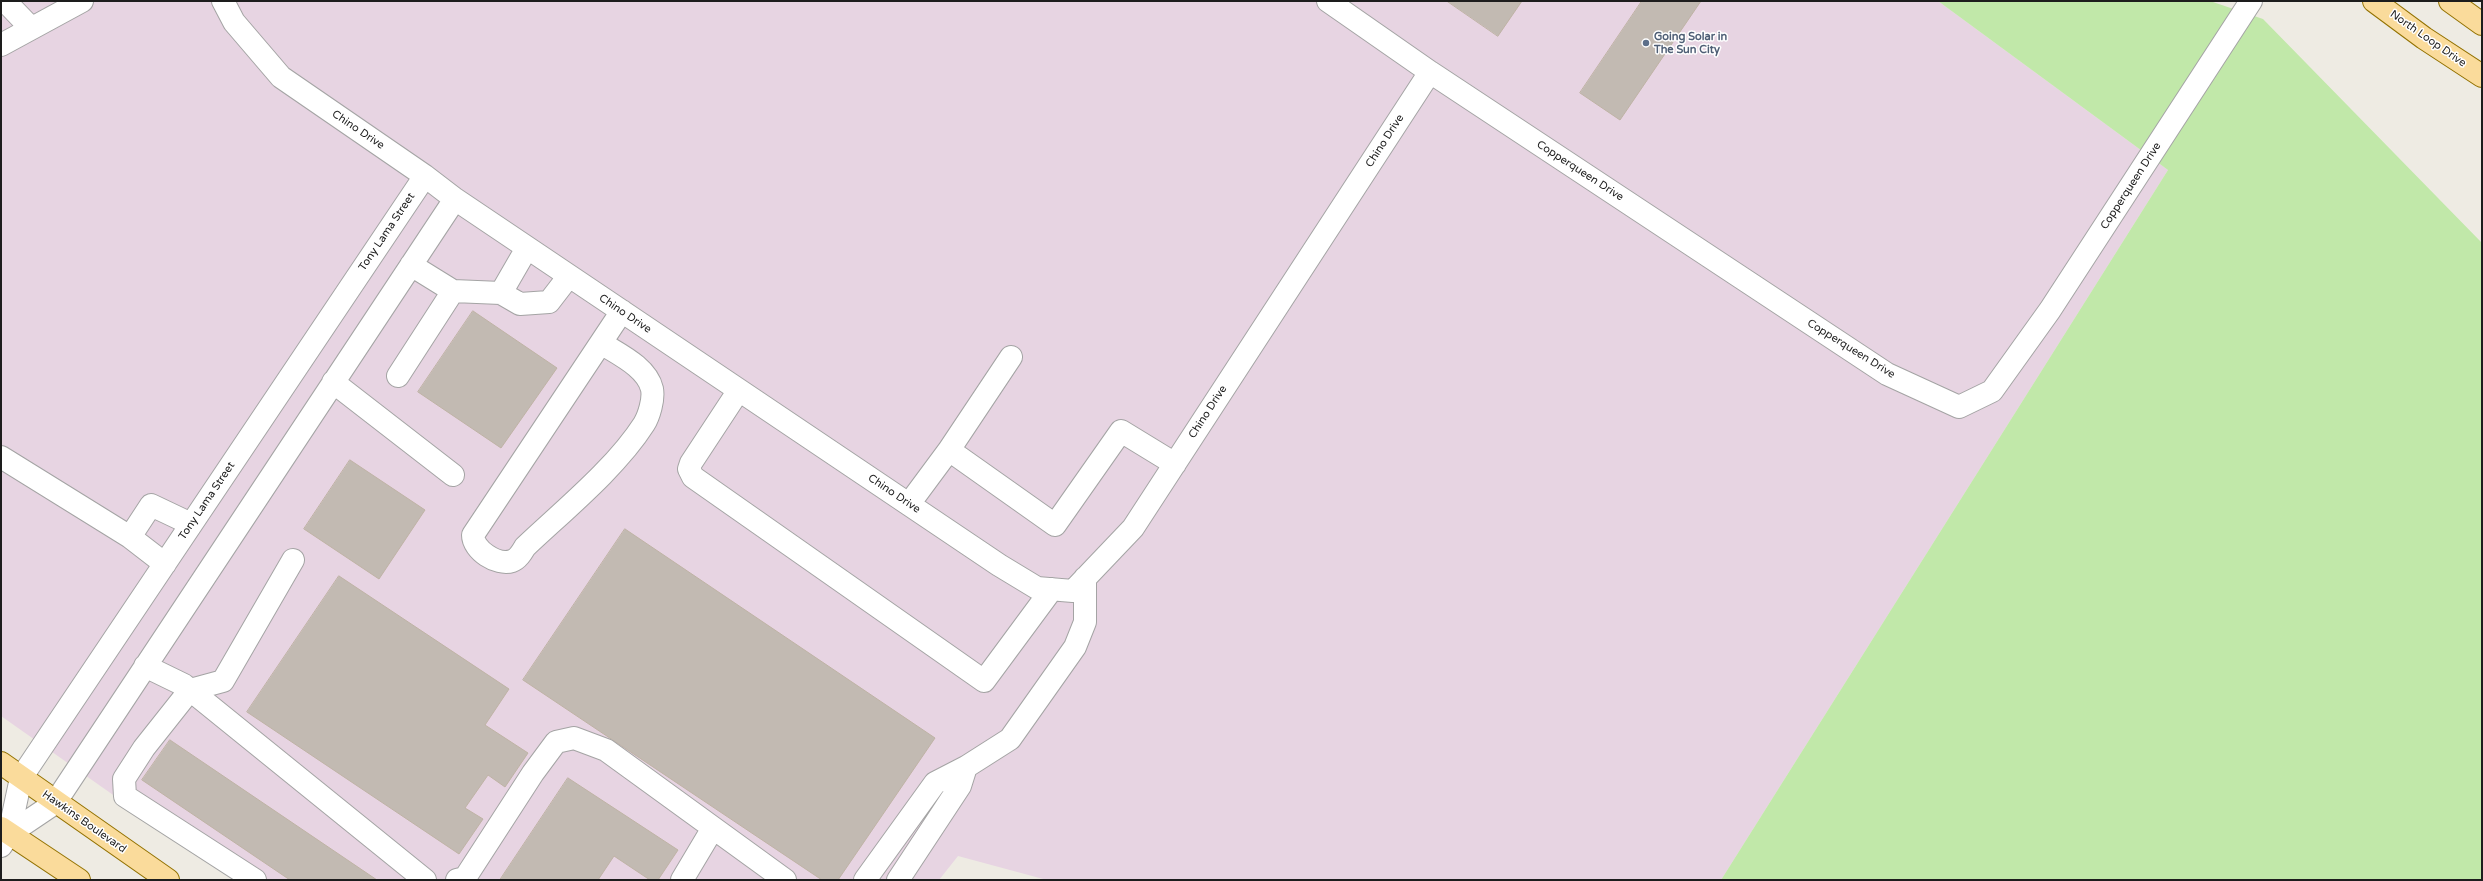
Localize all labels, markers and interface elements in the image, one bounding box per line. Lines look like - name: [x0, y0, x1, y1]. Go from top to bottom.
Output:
- street label: North Loop Drive: [2387, 8, 2469, 70]
- place label: Going Solar in The Sun City: [1654, 30, 1727, 56]
- marker: Going Solar in The Sun City: [1641, 38, 1651, 48]
- street label: Chino Drive: [329, 108, 387, 152]
- street label: Chino Drive: [1363, 112, 1407, 170]
- street label: Copperqueen Drive: [1534, 138, 1626, 204]
- street label: Copperqueen Drive: [2098, 140, 2164, 232]
- street label: Tony Lama Street: [356, 191, 418, 273]
- street label: Chino Drive: [596, 292, 654, 336]
- street label: Copperqueen Drive: [1805, 317, 1897, 381]
- street label: Chino Drive: [1186, 383, 1230, 441]
- street label: Tony Lama Street: [176, 460, 238, 542]
- street label: Chino Drive: [865, 472, 923, 516]
- street label: Hawkins Boulevard: [39, 788, 129, 856]

